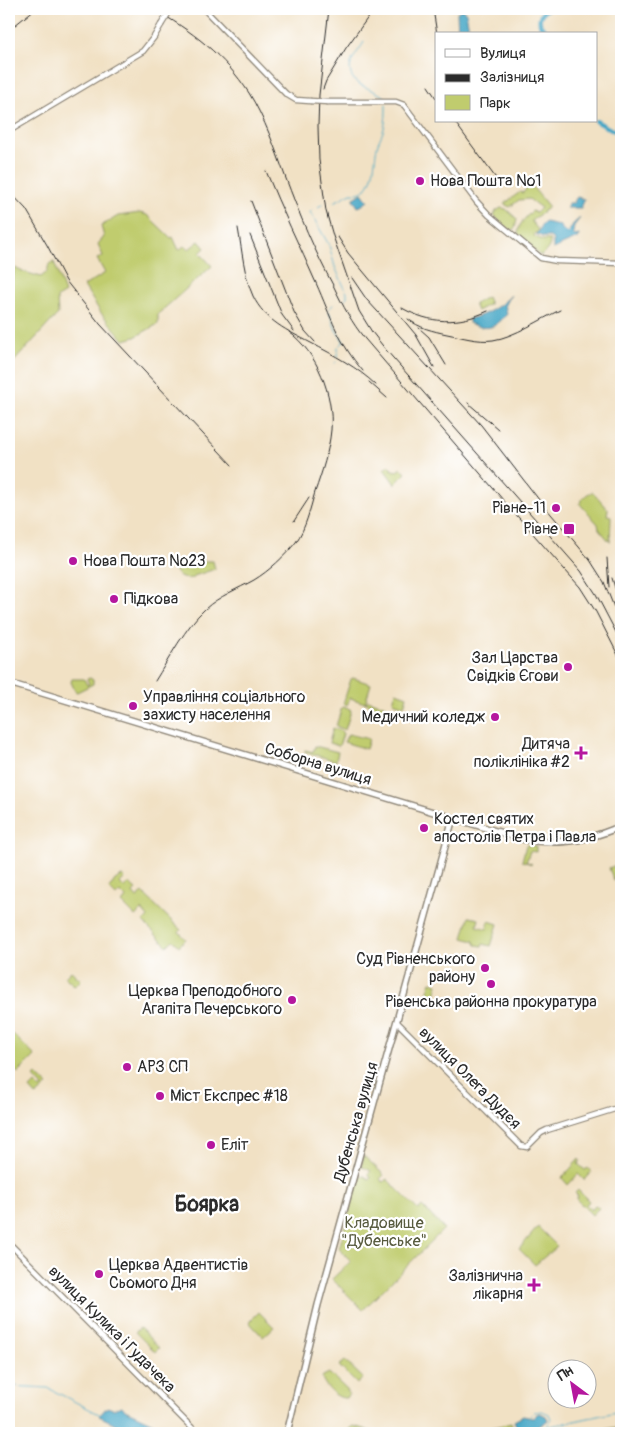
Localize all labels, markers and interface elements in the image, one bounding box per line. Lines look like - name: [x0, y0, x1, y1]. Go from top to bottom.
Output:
- legend: [435, 32, 598, 122]
- text: Вулиця: [480, 44, 526, 63]
- text: Залізниця: [480, 68, 544, 87]
- text: Парк: [480, 94, 511, 113]
- place label: Нова Пошта №1: [430, 171, 542, 191]
- marker: Нова Пошта №1: [414, 175, 426, 187]
- place label: Рівне-11: [492, 498, 546, 518]
- marker: Рівне-11: [550, 502, 562, 514]
- place label: Рівне: [523, 519, 558, 539]
- marker: Рівне: [562, 522, 576, 536]
- place label: Нова Пошта №23: [83, 551, 206, 571]
- marker: Нова Пошта №23: [67, 555, 79, 567]
- place label: Підкова: [124, 589, 178, 609]
- marker: Підкова: [108, 593, 120, 605]
- place label: Зал Царства Свідків Єгови: [467, 648, 558, 686]
- marker: Зал Царства Свідків Єгови: [562, 661, 574, 673]
- place label: Управління соціального захисту населення: [143, 687, 306, 725]
- marker: Управління соціального захисту населення: [127, 700, 139, 712]
- place label: Медичний коледж: [362, 707, 486, 727]
- marker: Медичний коледж: [489, 711, 501, 723]
- place label: Дитяча поліклініка #2: [474, 734, 570, 772]
- street label: Соборна вулиця: [262, 738, 374, 790]
- marker: Дитяча поліклініка #2: [574, 746, 588, 760]
- place label: Костел святих апостолів Петра і Павла: [434, 809, 596, 847]
- marker: Костел святих апостолів Петра і Павла: [418, 822, 430, 834]
- place label: Суд Рівненського району: [356, 949, 475, 987]
- marker: Суд Рівненського району: [479, 962, 491, 974]
- marker: Рівенська районна прокуратура: [485, 978, 497, 990]
- place label: Церква Преподобного Агапіта Печерського: [128, 981, 282, 1019]
- place label: Рівенська районна прокуратура: [385, 992, 597, 1012]
- marker: Церква Преподобного Агапіта Печерського: [286, 994, 298, 1006]
- street label: вулиця Олега Дудєя: [415, 1023, 525, 1133]
- place label: АРЗ СП: [137, 1057, 188, 1077]
- street label: Дубенська вулиця: [329, 1060, 383, 1185]
- marker: АРЗ СП: [121, 1061, 133, 1073]
- place label: Міст Експрес #18: [170, 1086, 288, 1106]
- marker: Міст Експрес #18: [154, 1090, 166, 1102]
- place label: Еліт: [221, 1135, 249, 1155]
- marker: Еліт: [205, 1139, 217, 1151]
- district label: Боярка: [175, 1191, 239, 1218]
- park label: Кладовище "Дубенське": [341, 1213, 427, 1251]
- place label: Церква Адвентистів Сьомого Дня: [109, 1255, 248, 1293]
- street label: вулиця Кулика і Гудачека: [44, 1261, 180, 1397]
- place label: Залізнична лікарня: [448, 1266, 523, 1304]
- marker: Церква Адвентистів Сьомого Дня: [93, 1268, 105, 1280]
- marker: Залізнична лікарня: [527, 1278, 541, 1292]
- north arrow: [548, 1360, 598, 1410]
- text: Пн: [554, 1362, 576, 1385]

